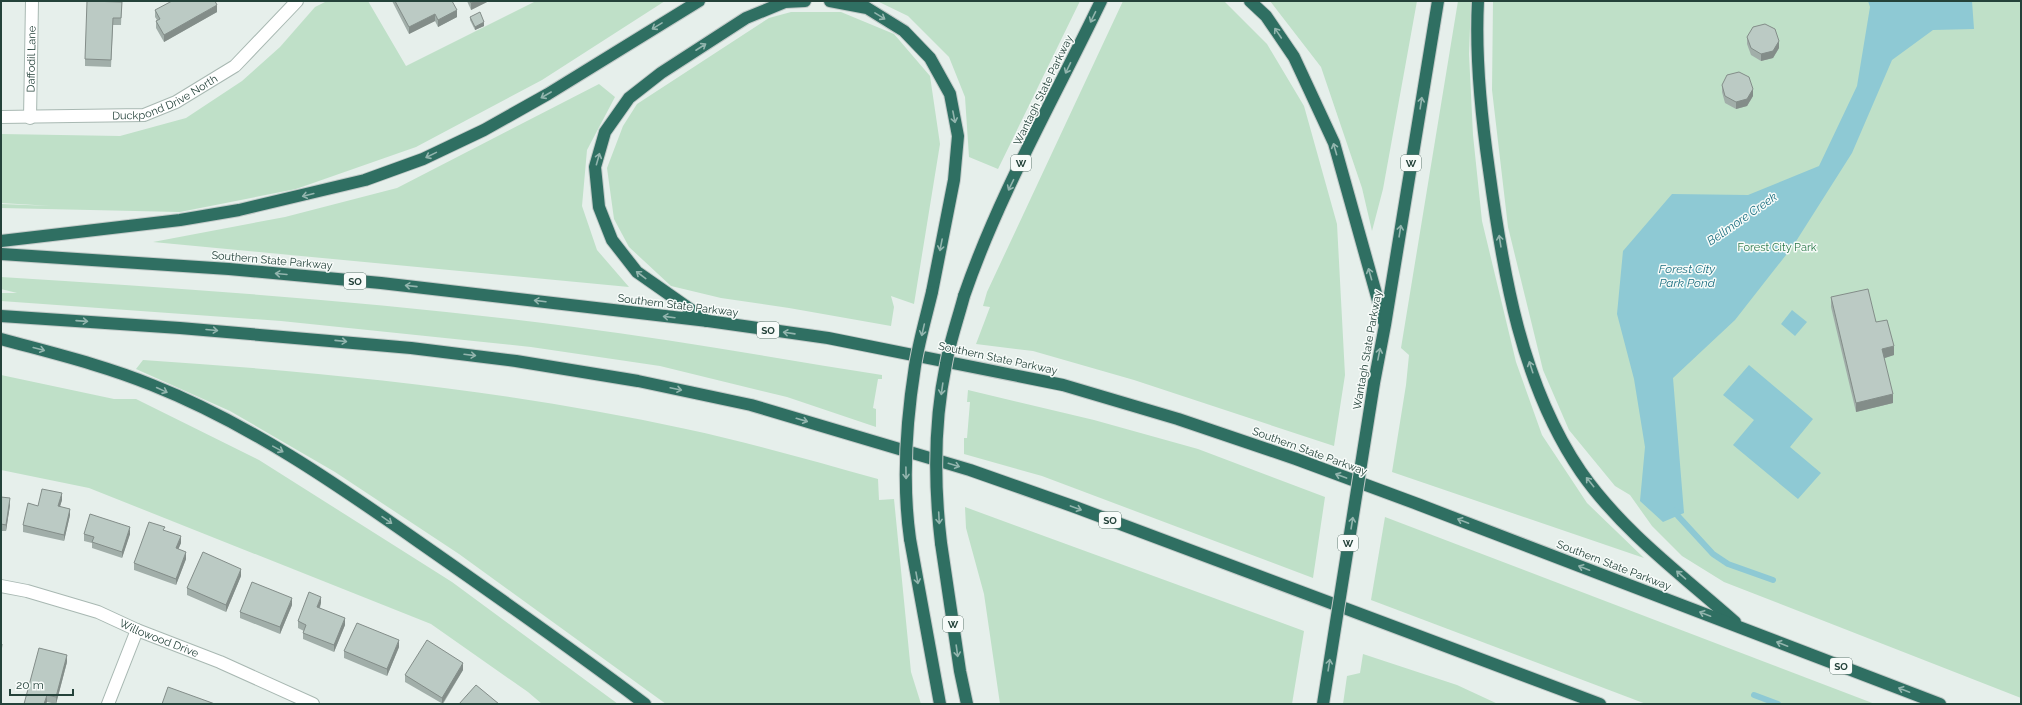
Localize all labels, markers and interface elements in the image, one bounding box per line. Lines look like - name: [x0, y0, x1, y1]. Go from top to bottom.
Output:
- one-way arrow: [1089, 11, 1096, 23]
- one-way arrow: [874, 13, 886, 21]
- one-way arrow: [651, 23, 663, 31]
- street label: Daffodil Lane: [24, 25, 39, 92]
- one-way arrow: [1273, 27, 1281, 39]
- street label: Wantagh State Parkway: [1011, 33, 1076, 147]
- one-way arrow: [695, 42, 707, 50]
- one-way arrow: [1064, 62, 1071, 74]
- street label: Duckpond Drive North: [112, 72, 220, 122]
- one-way arrow: [540, 91, 552, 99]
- one-way arrow: [1417, 97, 1425, 110]
- one-way arrow: [951, 110, 959, 123]
- one-way arrow: [1331, 143, 1338, 156]
- one-way arrow: [426, 152, 438, 159]
- one-way arrow: [595, 152, 602, 165]
- road number: W: [1011, 155, 1031, 171]
- road number: W: [1401, 155, 1421, 171]
- one-way arrow: [1007, 179, 1014, 191]
- water label: Bellmore Creek: [1704, 189, 1780, 248]
- one-way arrow: [302, 192, 315, 199]
- one-way arrow: [1396, 225, 1404, 238]
- one-way arrow: [1495, 235, 1503, 248]
- one-way arrow: [937, 238, 945, 251]
- park label: Forest City Park: [1737, 241, 1817, 254]
- street label: Southern State Parkway: [211, 249, 333, 272]
- water label: Forest City Park Pond: [1659, 262, 1716, 290]
- one-way arrow: [1366, 268, 1374, 281]
- one-way arrow: [275, 270, 288, 278]
- one-way arrow: [636, 270, 647, 279]
- road number: SO: [344, 273, 366, 289]
- one-way arrow: [405, 283, 418, 290]
- street label: Wantagh State Parkway: [1351, 289, 1384, 411]
- street label: Southern State Parkway: [617, 292, 739, 319]
- one-way arrow: [534, 297, 547, 305]
- one-way arrow: [663, 313, 676, 320]
- one-way arrow: [75, 317, 88, 324]
- road number: SO: [757, 322, 779, 338]
- one-way arrow: [919, 323, 926, 336]
- one-way arrow: [205, 327, 218, 334]
- one-way arrow: [783, 329, 796, 337]
- one-way arrow: [334, 338, 347, 345]
- street label: Southern State Parkway: [937, 339, 1059, 377]
- one-way arrow: [32, 346, 45, 354]
- one-way arrow: [1376, 348, 1384, 361]
- one-way arrow: [463, 351, 476, 359]
- one-way arrow: [1527, 361, 1534, 374]
- one-way arrow: [938, 382, 946, 395]
- one-way arrow: [156, 386, 168, 394]
- one-way arrow: [669, 386, 682, 394]
- one-way arrow: [796, 417, 809, 424]
- street label: Southern State Parkway: [1251, 425, 1369, 478]
- one-way arrow: [272, 445, 284, 453]
- one-way arrow: [947, 462, 960, 469]
- one-way arrow: [902, 466, 910, 479]
- one-way arrow: [1335, 471, 1347, 479]
- one-way arrow: [1586, 477, 1594, 488]
- one-way arrow: [1070, 504, 1082, 512]
- one-way arrow: [935, 511, 942, 524]
- road number: SO: [1099, 512, 1121, 528]
- one-way arrow: [381, 516, 392, 524]
- one-way arrow: [1348, 517, 1356, 530]
- one-way arrow: [1457, 517, 1469, 525]
- road number: W: [1338, 535, 1358, 551]
- street label: Southern State Parkway: [1555, 538, 1673, 593]
- one-way arrow: [1578, 563, 1590, 571]
- one-way arrow: [1676, 570, 1686, 579]
- one-way arrow: [913, 571, 921, 584]
- one-way arrow: [1700, 610, 1712, 618]
- road number: W: [943, 616, 963, 632]
- street label: Willowood Drive: [117, 617, 201, 660]
- one-way arrow: [1777, 639, 1789, 647]
- one-way arrow: [953, 644, 961, 657]
- road number: SO: [1830, 658, 1852, 674]
- one-way arrow: [1325, 659, 1333, 672]
- scale bar: [10, 671, 73, 697]
- text: 20 m: [16, 678, 44, 692]
- one-way arrow: [1898, 686, 1910, 694]

